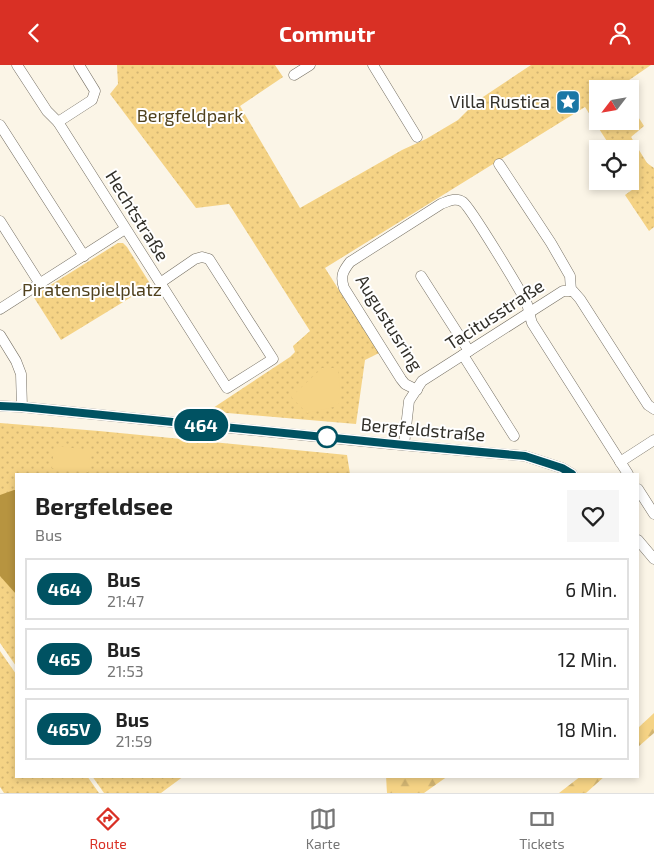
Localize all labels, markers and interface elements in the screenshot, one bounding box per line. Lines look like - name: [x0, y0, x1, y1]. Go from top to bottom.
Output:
- icon: back: [20, 19, 48, 47]
- icon: person: [606, 19, 634, 47]
- text: Commutr: [279, 20, 375, 46]
- north arrow: [589, 80, 639, 130]
- map controls: [589, 80, 639, 190]
- place icon: Villa Rustica: [555, 89, 581, 115]
- place label: Villa Rustica: [449, 90, 550, 112]
- park label: Bergfeldpark: [137, 104, 243, 126]
- button: locate: [589, 140, 639, 190]
- street label: Hechtstraße: [101, 166, 174, 265]
- street label: Augustusring: [352, 270, 428, 375]
- street label: Tacitusstraße: [441, 274, 548, 354]
- park label: Piratenspielplatz: [22, 278, 162, 300]
- line badge: 464: [172, 409, 230, 441]
- street label: Bergfeldstraße: [360, 413, 486, 445]
- text: 464: [184, 414, 218, 436]
- unlabelled marker: [316, 426, 338, 448]
- button: heart: [567, 490, 619, 542]
- text: Bergfeldsee: [35, 491, 173, 520]
- text: Bus: [35, 525, 62, 544]
- text: Bus: [107, 568, 141, 591]
- text: 464: [48, 578, 81, 600]
- text: 6 Min.: [565, 578, 617, 601]
- text: 21:47: [107, 591, 144, 610]
- text: Bus: [107, 638, 141, 661]
- text: 465: [48, 648, 81, 670]
- text: 12 Min.: [558, 648, 617, 671]
- text: 21:53: [107, 661, 144, 680]
- text: Bus: [116, 708, 149, 731]
- text: 465V: [47, 718, 91, 740]
- text: 18 Min.: [557, 718, 617, 741]
- text: 21:59: [116, 731, 152, 750]
- tab: Route: [89, 805, 127, 852]
- tab: Karte: [306, 805, 340, 852]
- tab: Tickets: [519, 805, 565, 852]

